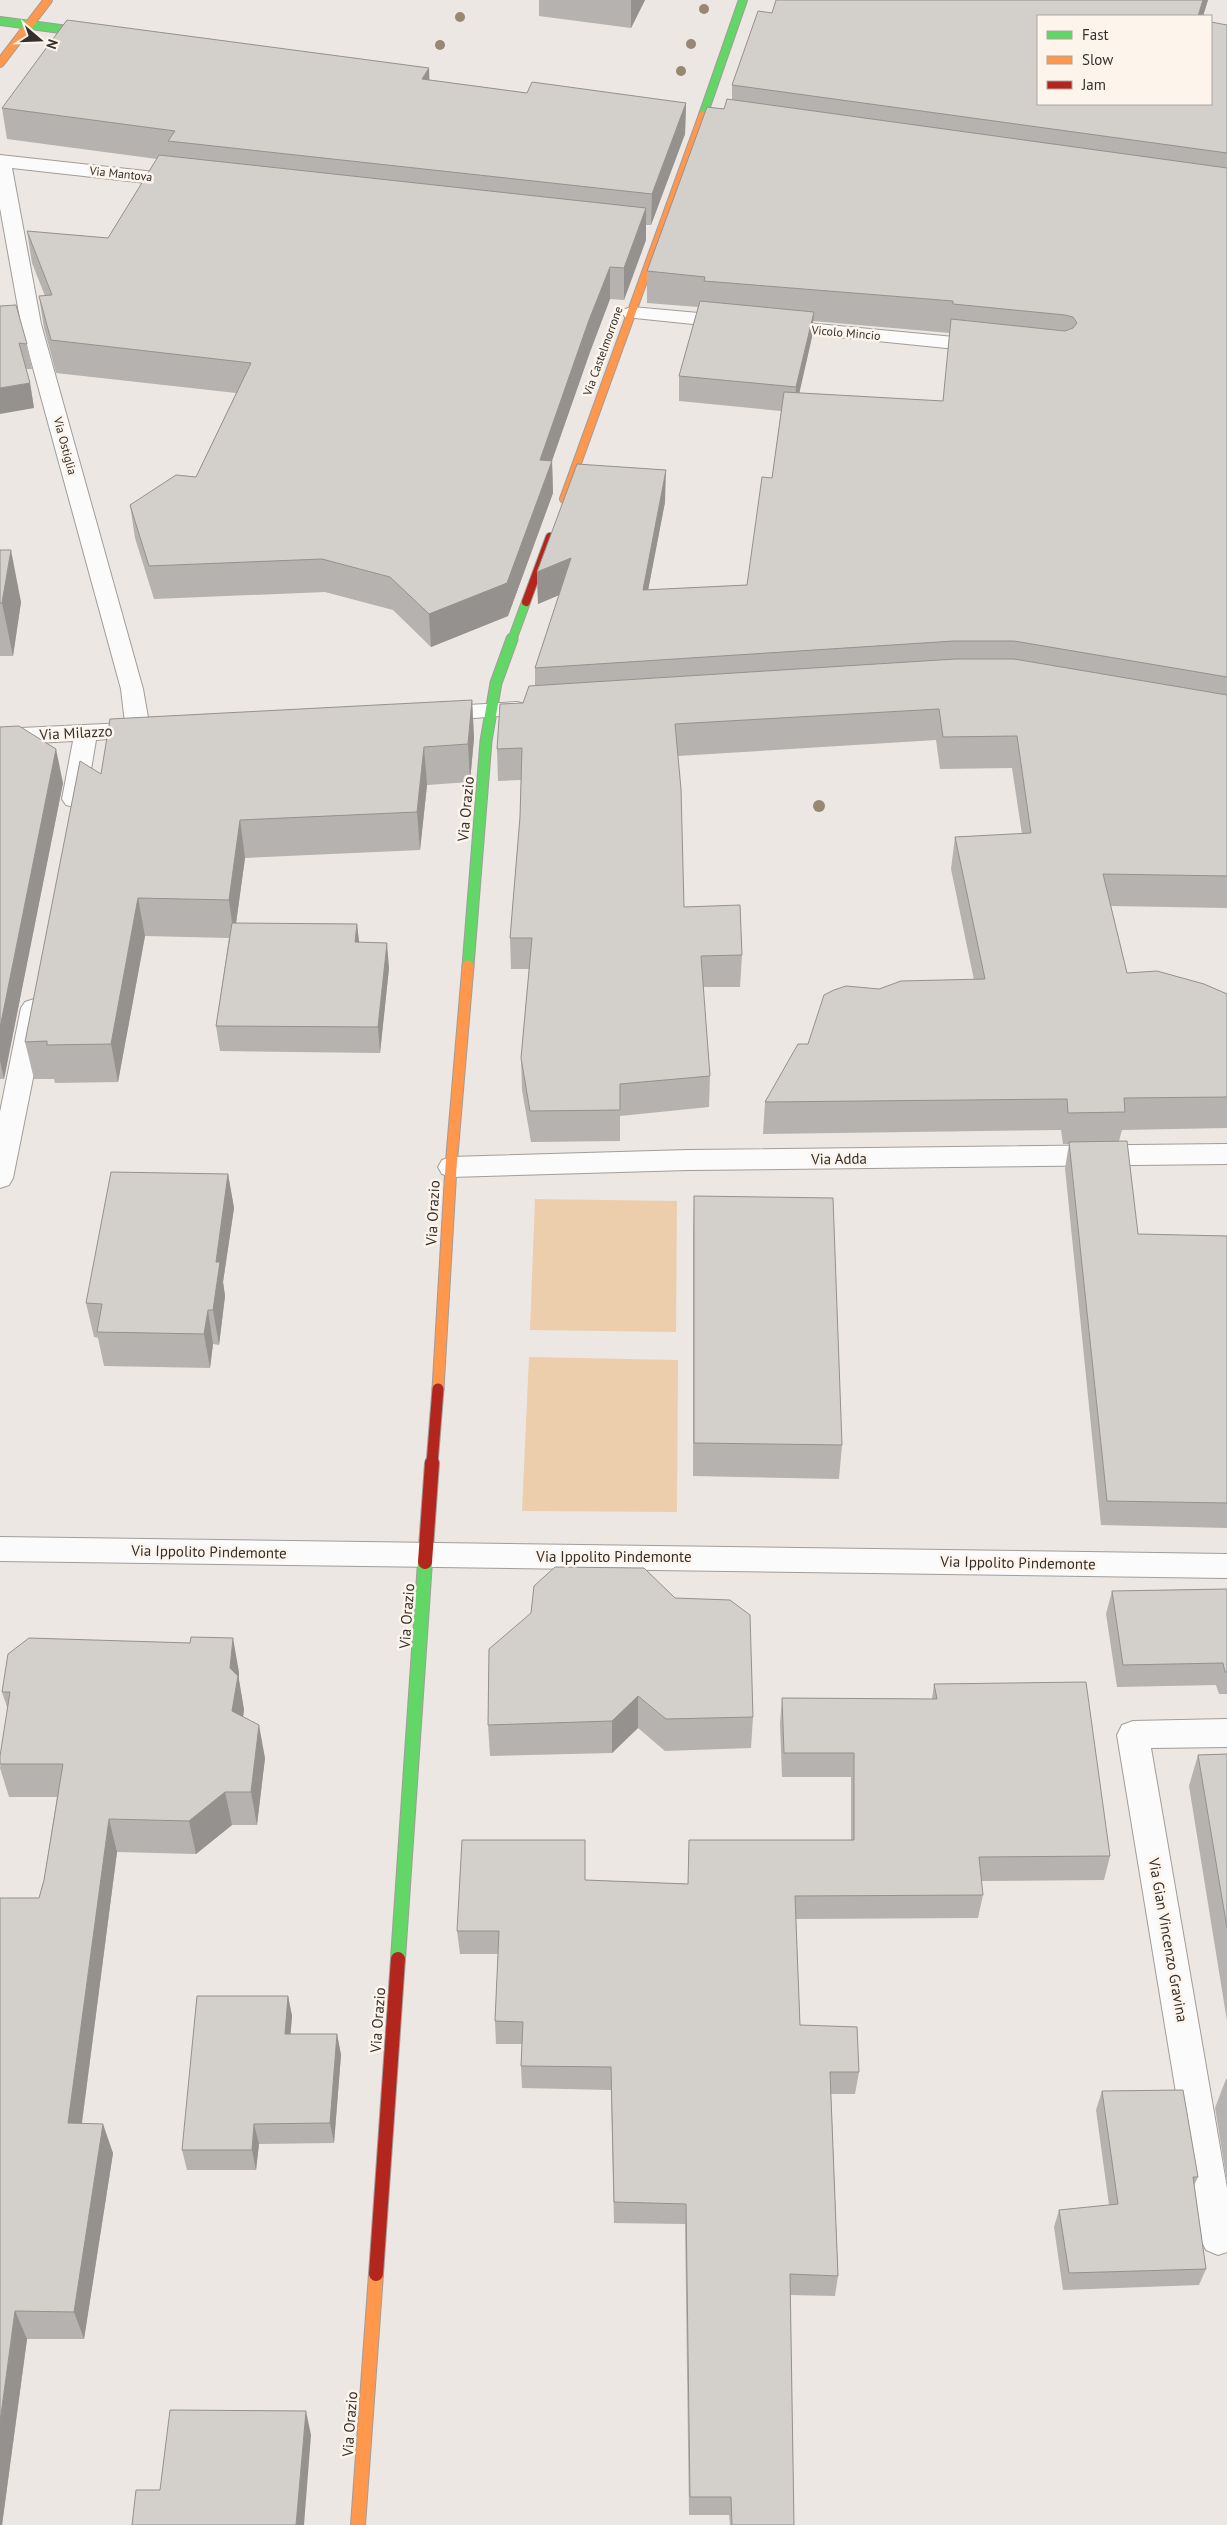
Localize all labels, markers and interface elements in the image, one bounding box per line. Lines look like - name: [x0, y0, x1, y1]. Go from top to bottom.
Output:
- north arrow: [15, 15, 65, 65]
- legend: [1037, 15, 1212, 105]
- text: Fast: [1082, 25, 1109, 44]
- text: N: [42, 37, 62, 52]
- text: Slow: [1082, 50, 1113, 69]
- text: Jam: [1081, 75, 1106, 94]
- street label: Via Mantova: [88, 163, 153, 184]
- street label: Via Castelmorrone: [579, 304, 626, 398]
- street label: Vicolo Mincio: [810, 322, 881, 343]
- street label: Via Ostiglia: [50, 415, 80, 476]
- street label: Via Milazzo: [38, 721, 113, 744]
- street label: Via Orazio: [453, 775, 478, 843]
- street label: Via Adda: [810, 1149, 867, 1169]
- street label: Via Orazio: [421, 1180, 444, 1247]
- street label: Via Ippolito Pindemonte: [130, 1541, 287, 1562]
- street label: Via Ippolito Pindemonte: [535, 1547, 692, 1566]
- street label: Via Ippolito Pindemonte: [939, 1552, 1096, 1573]
- street label: Via Orazio: [395, 1583, 418, 1650]
- street label: Via Gian Vincenzo Gravina: [1145, 1855, 1192, 2024]
- street label: Via Orazio: [366, 1987, 389, 2054]
- street label: Via Orazio: [338, 2391, 361, 2458]

